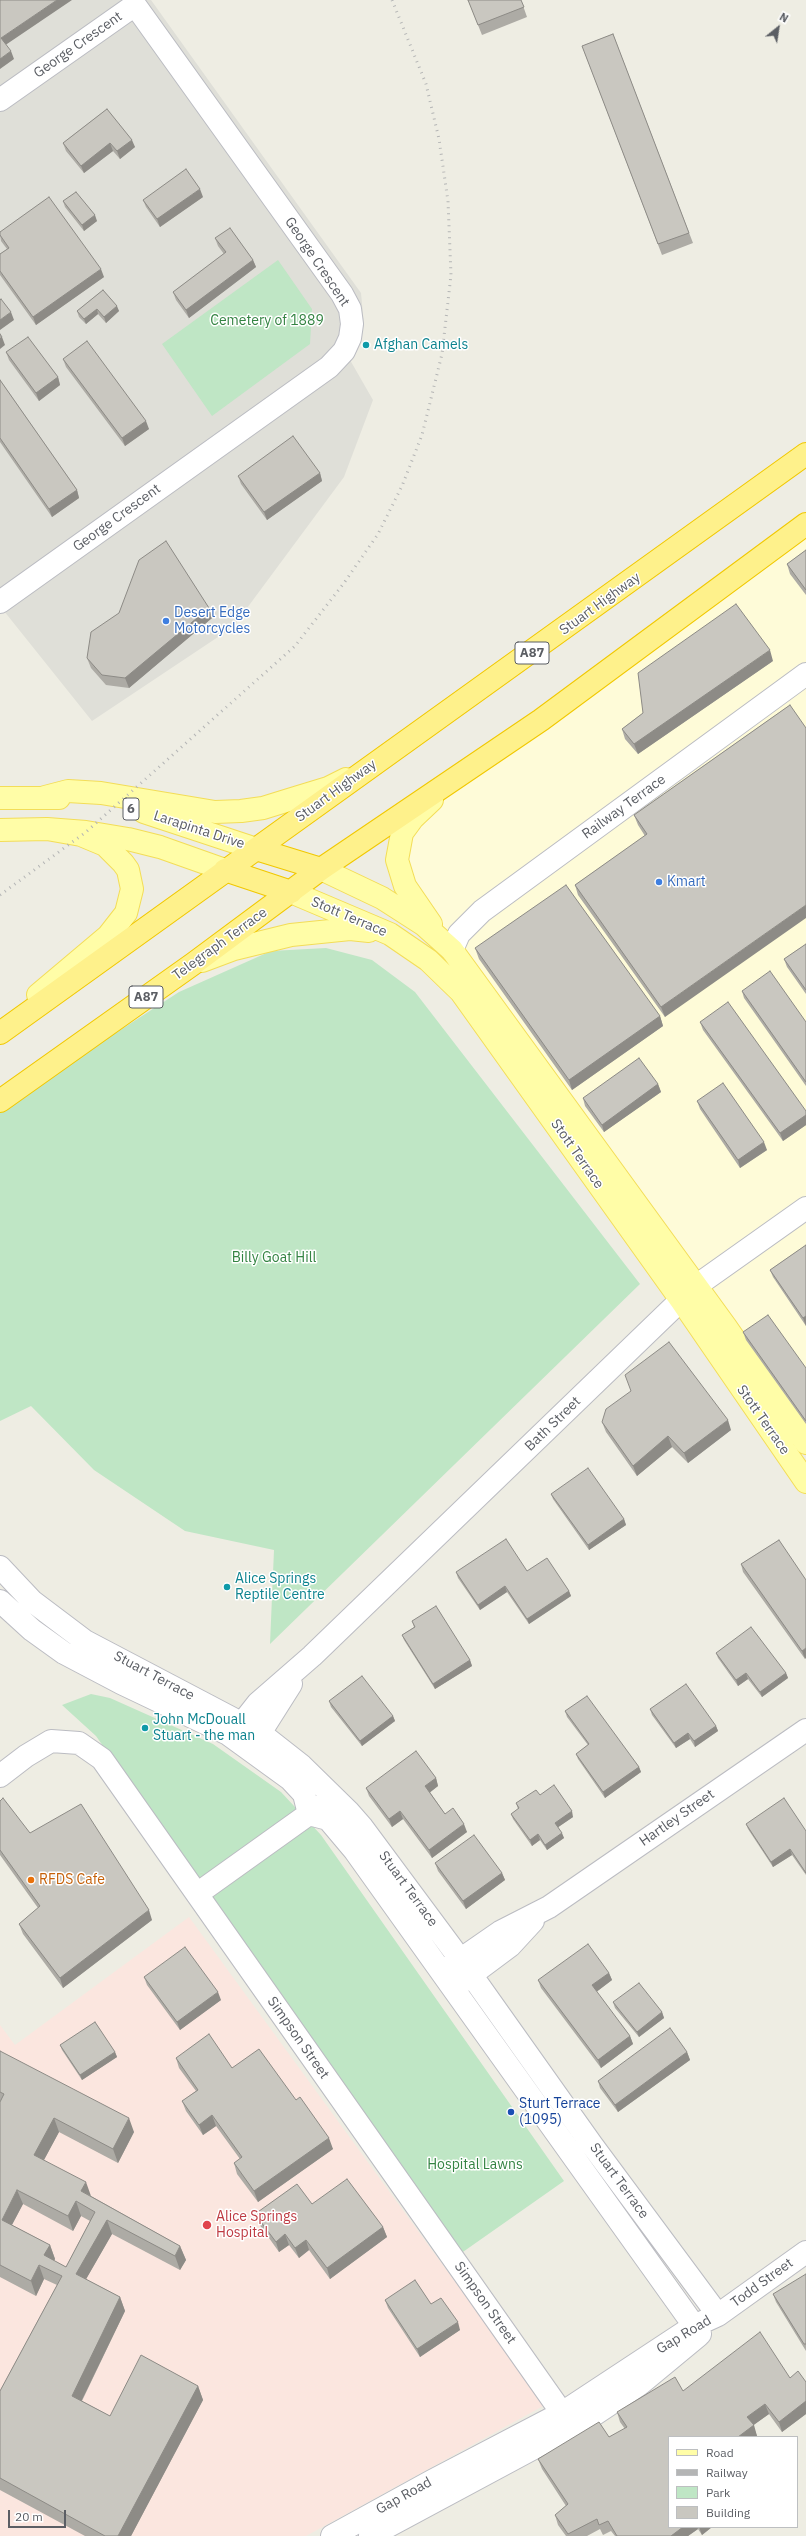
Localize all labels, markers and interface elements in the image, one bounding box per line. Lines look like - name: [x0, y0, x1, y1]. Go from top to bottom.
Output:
- street label: George Crescent: [31, 8, 125, 82]
- north arrow: [758, 8, 798, 48]
- text: N: [777, 10, 791, 26]
- street label: George Crescent: [281, 214, 353, 310]
- park label: Cemetery of 1889: [210, 313, 324, 329]
- place label: Afghan Camels: [374, 337, 468, 353]
- marker: Afghan Camels: [361, 340, 371, 350]
- street label: George Crescent: [70, 481, 164, 555]
- street label: Stuart Highway: [556, 569, 644, 639]
- place label: Desert Edge Motorcycles: [174, 605, 250, 638]
- marker: Desert Edge Motorcycles: [161, 616, 171, 626]
- road number: A87: [515, 642, 549, 664]
- street label: Stuart Highway: [292, 756, 380, 826]
- street label: Railway Terrace: [579, 771, 669, 843]
- road number: 6: [123, 798, 139, 820]
- street label: Larapinta Drive: [151, 807, 247, 853]
- place label: Kmart: [667, 874, 706, 890]
- marker: Kmart: [654, 877, 664, 887]
- street label: Stott Terrace: [308, 893, 390, 941]
- street label: Telegraph Terrace: [169, 904, 271, 984]
- road number: A87: [129, 986, 163, 1008]
- street label: Stott Terrace: [547, 1116, 607, 1192]
- park label: Billy Goat Hill: [232, 1250, 316, 1266]
- street label: Stott Terrace: [733, 1382, 793, 1458]
- street label: Bath Street: [522, 1393, 584, 1455]
- place label: Alice Springs Reptile Centre: [235, 1571, 325, 1604]
- marker: Alice Springs Reptile Centre: [222, 1582, 232, 1592]
- street label: Stuart Terrace: [111, 1648, 197, 1704]
- place label: John McDouall Stuart - the man: [153, 1712, 255, 1744]
- marker: John McDouall Stuart - the man: [140, 1723, 150, 1733]
- street label: Hartley Street: [636, 1786, 718, 1850]
- street label: Stuart Terrace: [375, 1848, 441, 1930]
- place label: RFDS Cafe: [39, 1872, 105, 1888]
- marker: RFDS Cafe: [26, 1875, 36, 1885]
- street label: Simpson Street: [264, 1994, 332, 2082]
- place label: Sturt Terrace (1095): [519, 2096, 601, 2128]
- marker: Sturt Terrace (1095): [506, 2107, 516, 2117]
- street label: Stuart Terrace: [586, 2140, 652, 2222]
- park label: Hospital Lawns: [427, 2157, 523, 2173]
- place label: Alice Springs Hospital: [216, 2209, 297, 2242]
- marker: Alice Springs Hospital: [201, 2219, 213, 2231]
- street label: Todd Street: [728, 2255, 796, 2311]
- street label: Simpson Street: [451, 2259, 519, 2347]
- street label: Gap Road: [654, 2312, 714, 2358]
- legend: [668, 2436, 798, 2528]
- text: Road: [706, 2445, 734, 2460]
- text: Railway: [706, 2465, 748, 2480]
- street label: Gap Road: [373, 2474, 435, 2518]
- text: Park: [706, 2485, 730, 2500]
- scale bar: [10, 2502, 68, 2528]
- text: Building: [706, 2505, 750, 2520]
- text: 20 m: [15, 2509, 43, 2524]

